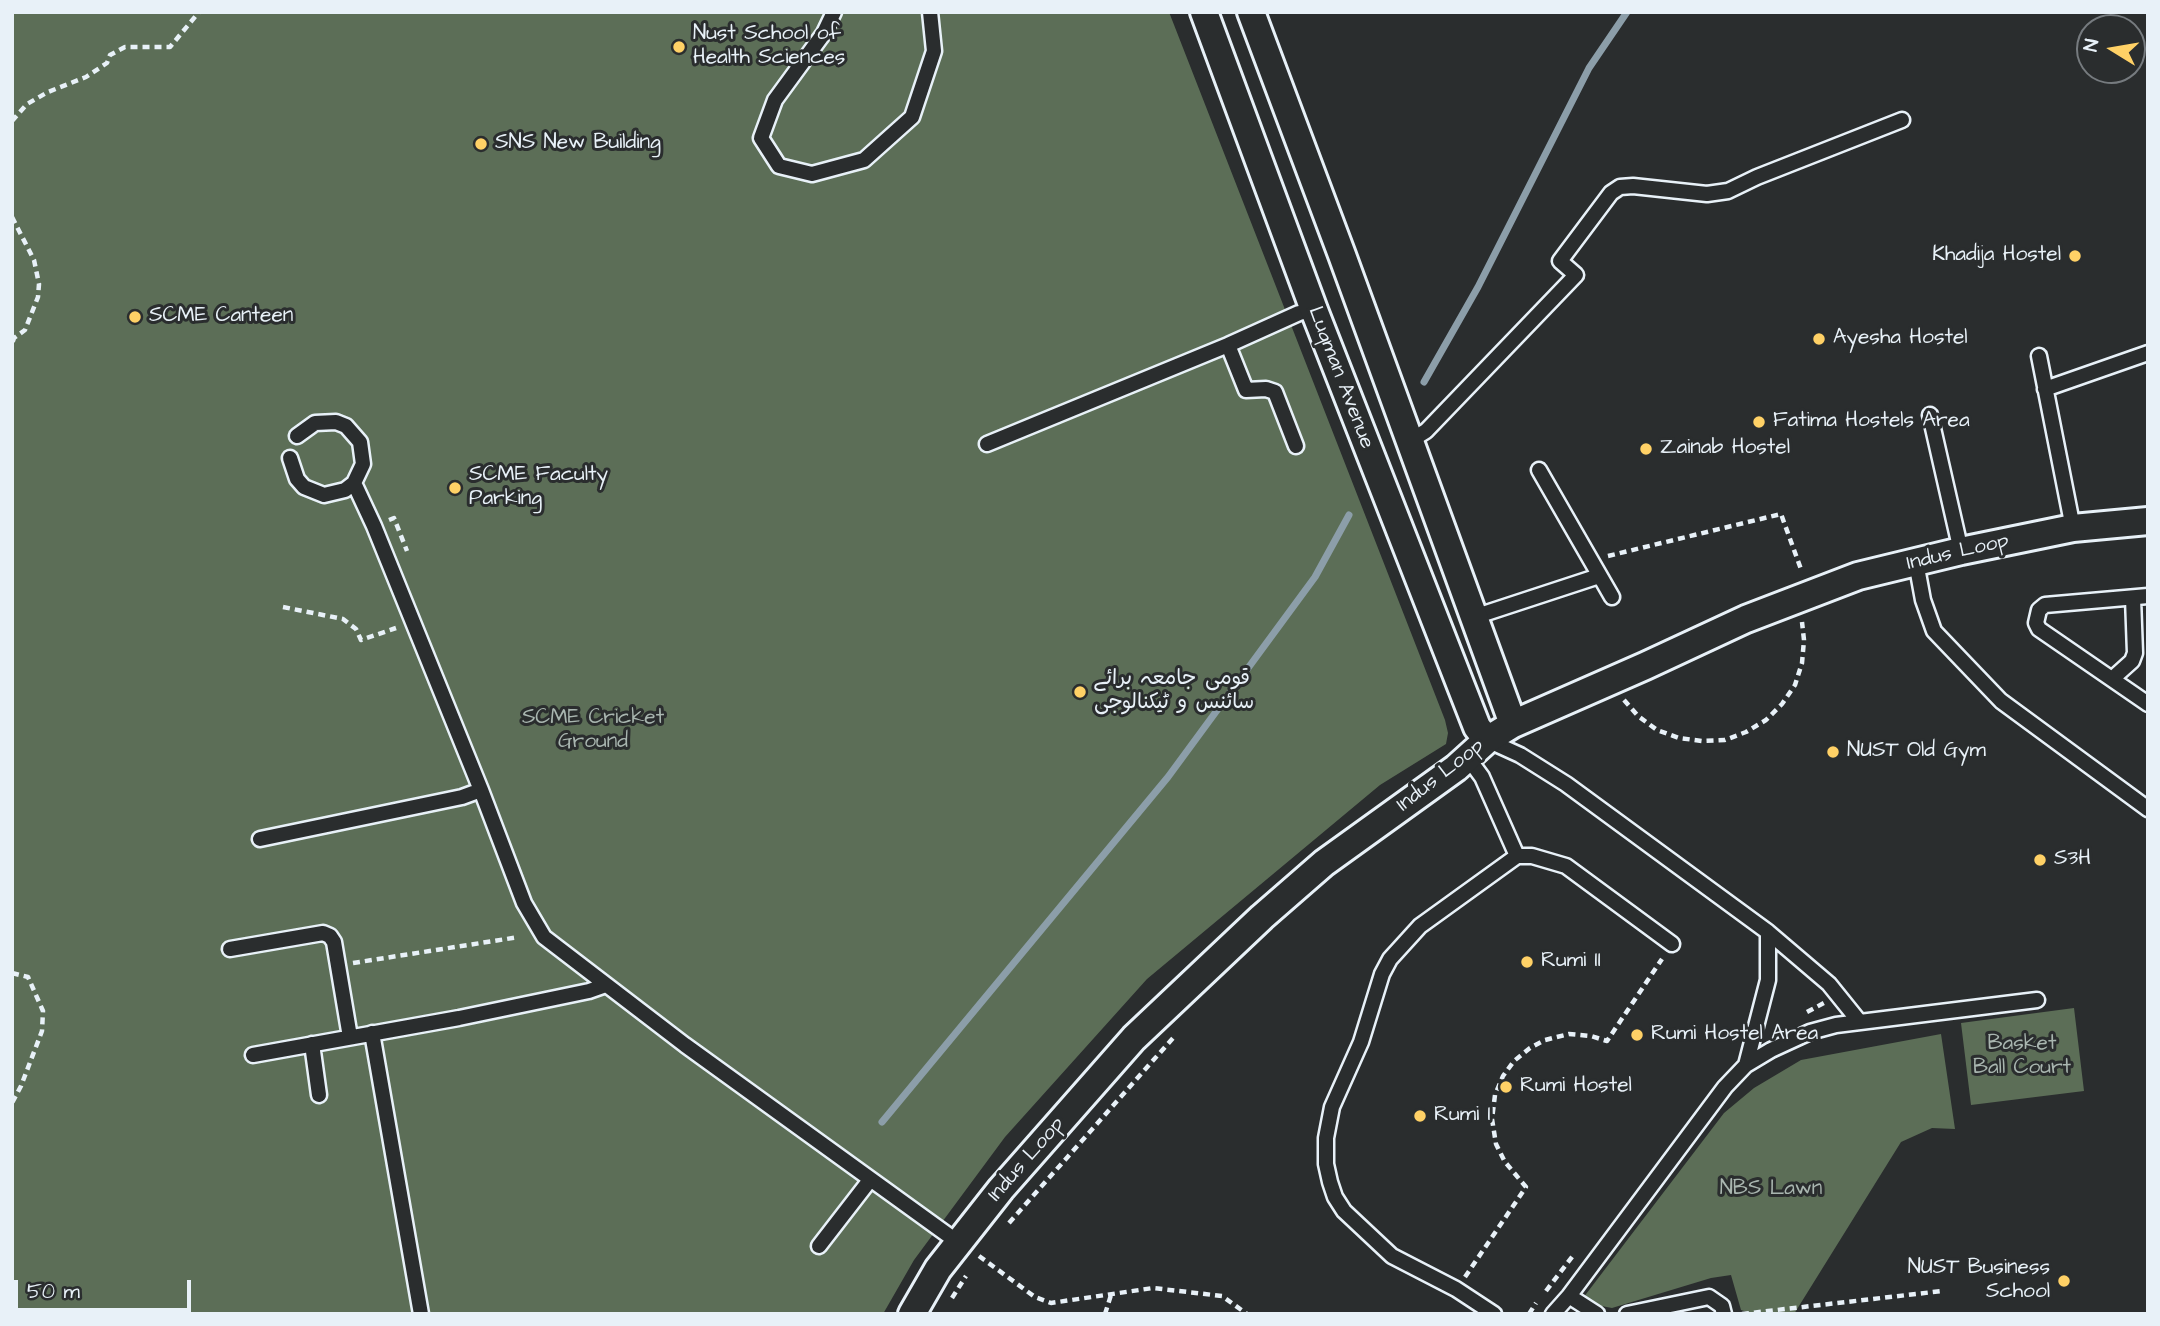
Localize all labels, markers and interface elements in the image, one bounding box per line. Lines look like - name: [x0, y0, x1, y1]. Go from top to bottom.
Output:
- north arrow: [2076, 14, 2146, 84]
- place label: Nust School of Health Sciences: [693, 22, 845, 72]
- text: N: [2077, 37, 2106, 54]
- marker: Nust School of Health Sciences: [671, 39, 687, 55]
- place label: SNS New Building: [495, 131, 661, 157]
- marker: SNS New Building: [473, 136, 489, 152]
- place label: Khadija Hostel: [1932, 243, 2061, 269]
- marker: Khadija Hostel: [2067, 248, 2083, 264]
- street label: Luqman Avenue: [1301, 303, 1379, 453]
- place label: SCME Canteen: [149, 304, 293, 330]
- marker: SCME Canteen: [127, 309, 143, 325]
- place label: Ayesha Hostel: [1833, 326, 1968, 352]
- marker: Ayesha Hostel: [1811, 331, 1827, 347]
- place label: Fatima Hostels Area: [1773, 409, 1970, 435]
- marker: Fatima Hostels Area: [1751, 414, 1767, 430]
- place label: Zainab Hostel: [1660, 436, 1790, 462]
- marker: Zainab Hostel: [1638, 441, 1654, 457]
- place label: SCME Faculty Parking: [469, 463, 608, 513]
- marker: SCME Faculty Parking: [447, 480, 463, 496]
- street label: Indus Loop: [1905, 529, 2011, 577]
- place label: قومی جامعہ برائے سائنس و ٹیکنالوجی: [1094, 667, 1254, 717]
- marker: قومی جامعہ برائے سائنس و ٹیکنالوجی: [1072, 684, 1088, 700]
- park label: SCME Cricket Ground: [522, 706, 664, 756]
- street label: Indus Loop: [1392, 734, 1490, 818]
- place label: NUST Old Gym: [1847, 739, 1986, 765]
- marker: NUST Old Gym: [1825, 744, 1841, 760]
- place label: S3H: [2054, 847, 2091, 873]
- marker: S3H: [2032, 852, 2048, 868]
- place label: Rumi II: [1541, 949, 1601, 975]
- marker: Rumi II: [1519, 954, 1535, 970]
- place label: Rumi Hostel Area: [1651, 1022, 1818, 1048]
- marker: Rumi Hostel Area: [1629, 1027, 1645, 1043]
- park label: Basket Ball Court: [1973, 1032, 2071, 1082]
- place label: Rumi Hostel: [1520, 1074, 1632, 1100]
- marker: Rumi Hostel: [1498, 1079, 1514, 1095]
- place label: Rumi I: [1434, 1103, 1491, 1129]
- marker: Rumi I: [1412, 1108, 1428, 1124]
- street label: Indus Loop: [983, 1113, 1071, 1207]
- park label: NBS Lawn: [1720, 1177, 1822, 1203]
- place label: NUST Business School: [1908, 1256, 2050, 1306]
- scale bar: [18, 1266, 194, 1310]
- marker: NUST Business School: [2056, 1273, 2072, 1289]
- text: 50 m: [27, 1277, 80, 1306]

